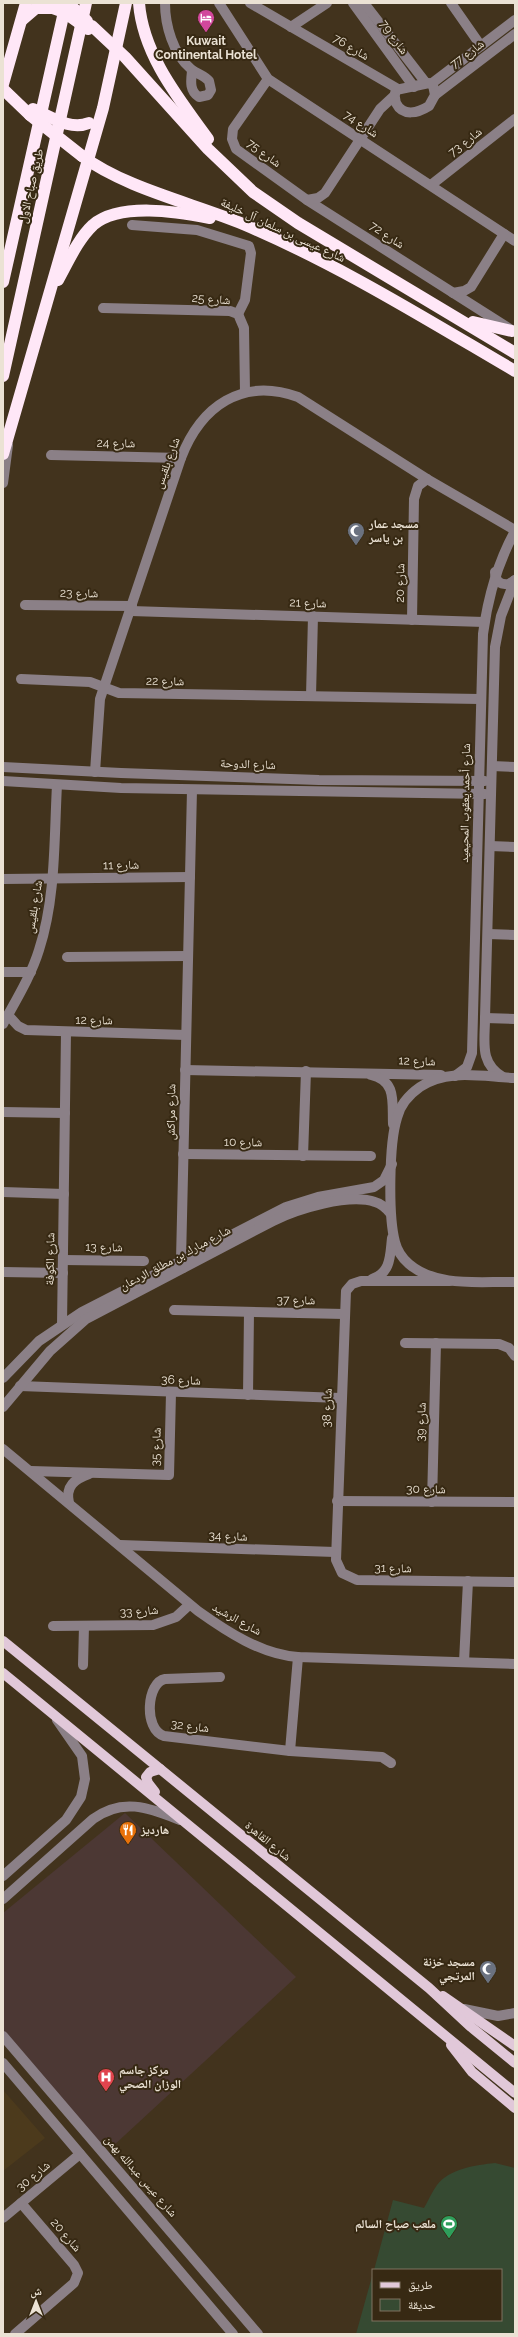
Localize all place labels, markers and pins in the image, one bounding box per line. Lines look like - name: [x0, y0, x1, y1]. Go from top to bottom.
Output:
- hotel icon: Kuwait Continental Hotel: [196, 8, 216, 33]
- place label: Kuwait Continental Hotel: [155, 34, 257, 62]
- place label: مسجد عمار بن ياسر: [368, 517, 419, 546]
- mosque icon: مسجد عمار بن ياسر: [346, 521, 366, 546]
- restaurant icon: هارديز: [118, 1820, 138, 1845]
- place label: هارديز: [140, 1823, 169, 1837]
- place label: مسجد خزنة المرتجي: [423, 1955, 475, 1986]
- mosque icon: مسجد خزنة المرتجي: [478, 1959, 498, 1984]
- place label: مركز جاسم الوزان الصحي: [119, 2063, 181, 2094]
- hospital icon: مركز جاسم الوزان الصحي: [96, 2067, 116, 2092]
- sports icon: ملعب صباح السالم: [439, 2214, 459, 2239]
- place label: ملعب صباح السالم: [355, 2217, 436, 2232]

